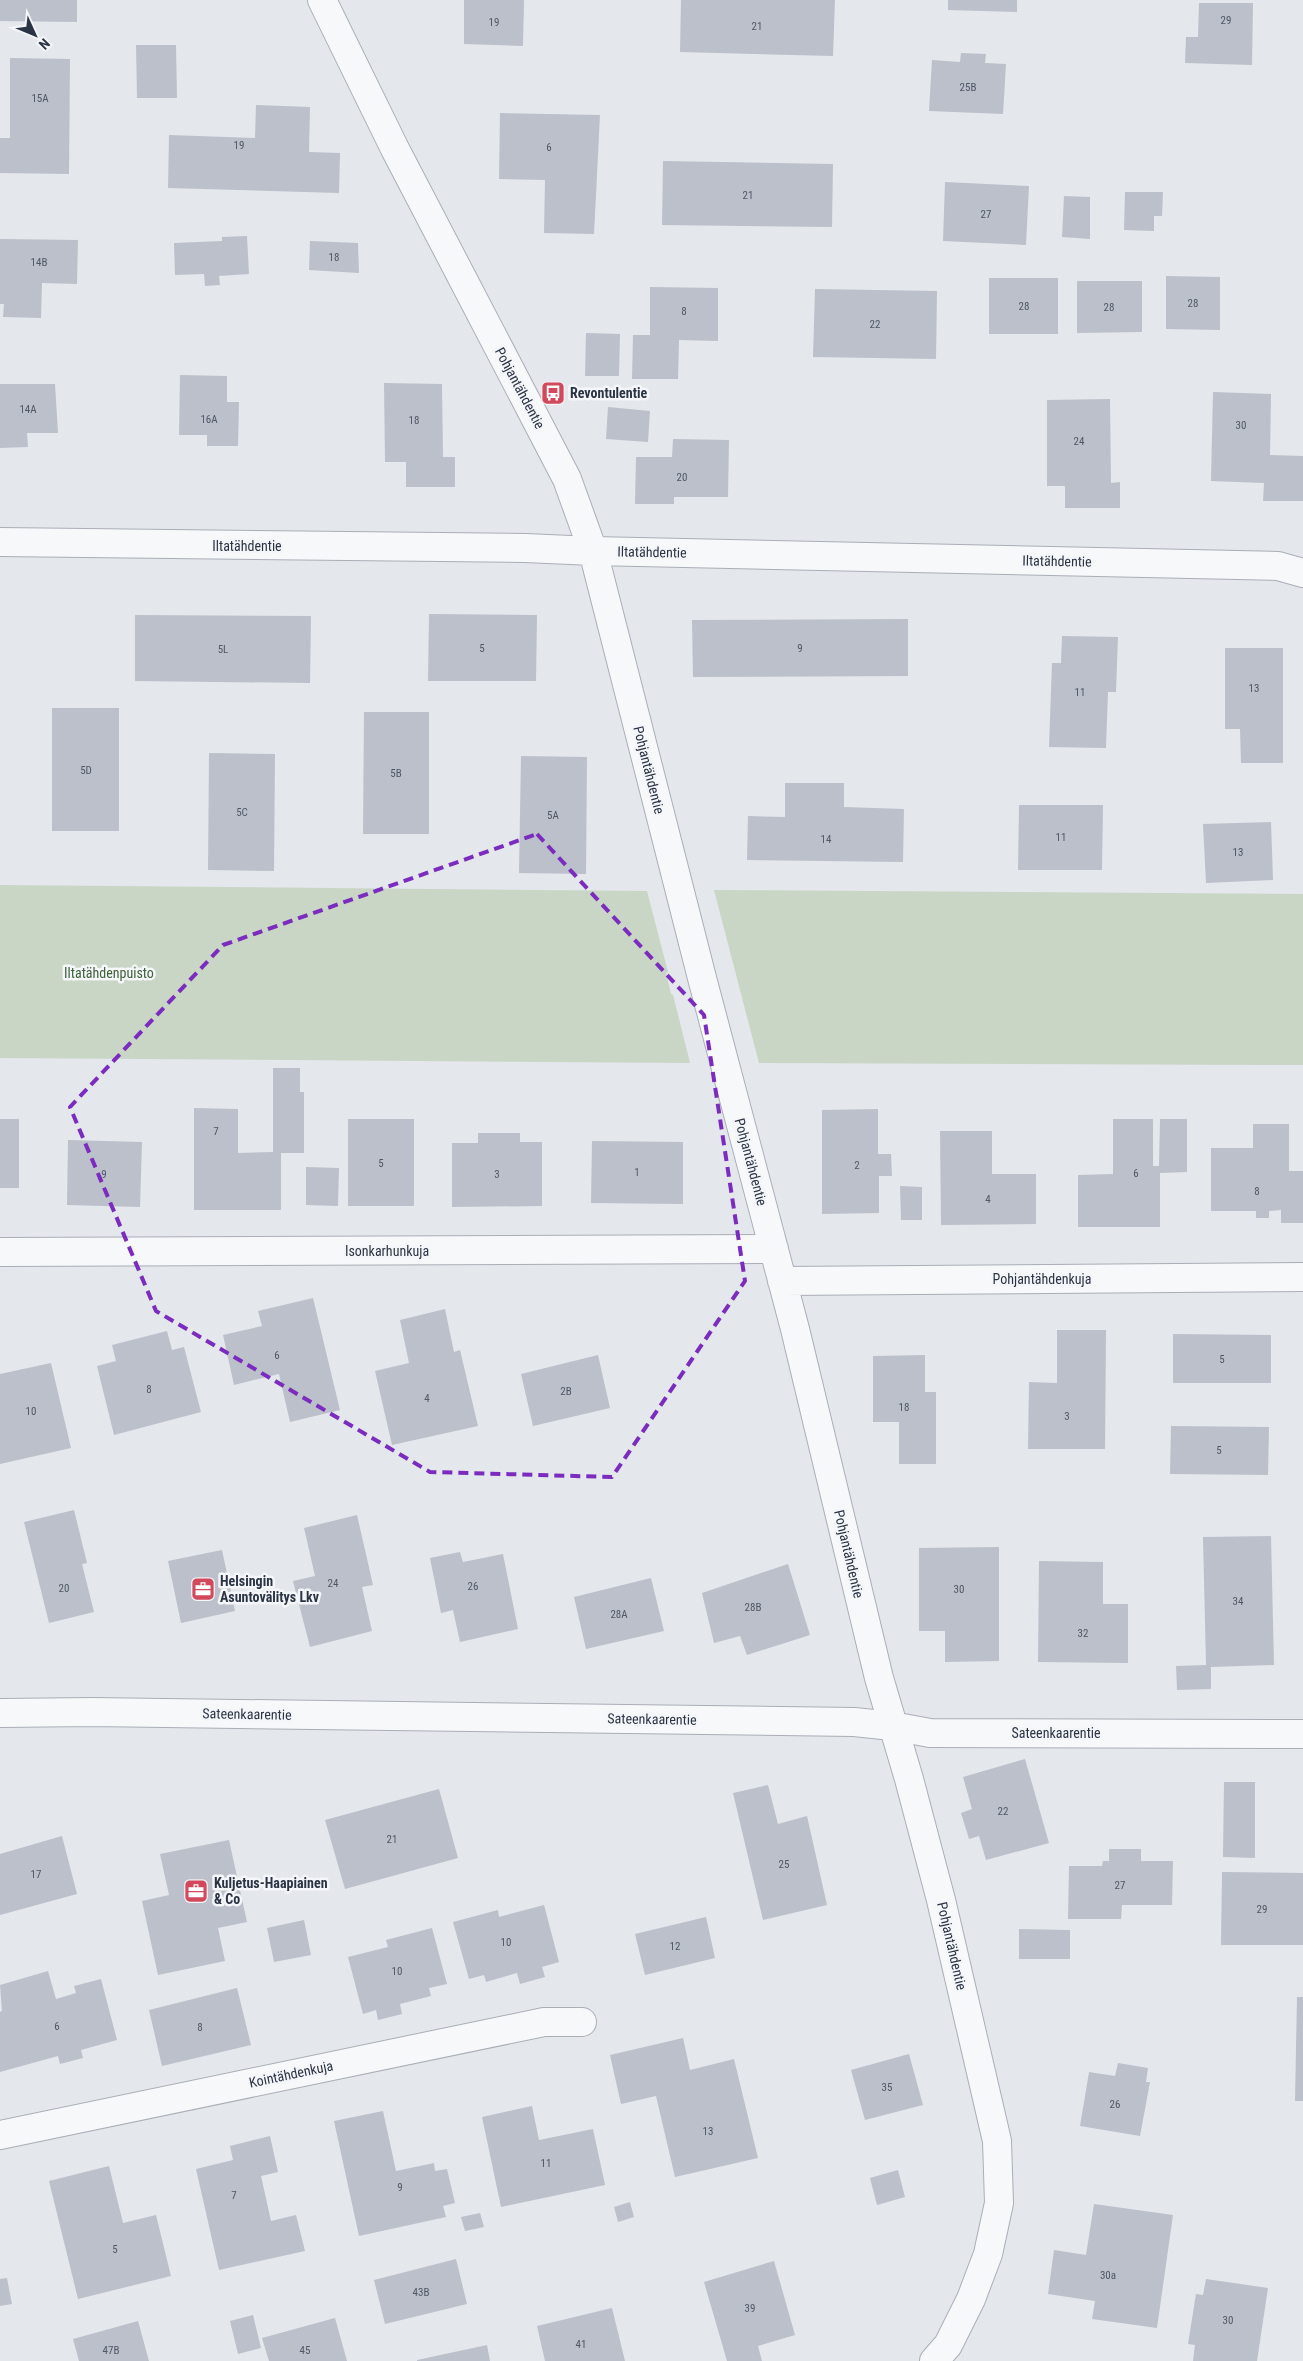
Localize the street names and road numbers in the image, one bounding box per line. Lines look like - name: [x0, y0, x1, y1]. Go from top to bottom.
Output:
- street label: Pohjantähdentie: [492, 345, 548, 432]
- street label: Iltatähdentie: [212, 538, 282, 554]
- street label: Iltatähdentie: [617, 543, 687, 561]
- street label: Iltatähdentie: [1022, 552, 1092, 570]
- street label: Pohjantähdentie: [630, 724, 668, 816]
- street label: Pohjantähdentie: [732, 1117, 770, 1208]
- street label: Isonkarhunkuja: [345, 1243, 429, 1259]
- street label: Pohjantähdenkuja: [993, 1271, 1091, 1287]
- street label: Pohjantähdentie: [831, 1508, 867, 1600]
- street label: Sateenkaarentie: [202, 1705, 292, 1723]
- street label: Sateenkaarentie: [607, 1710, 697, 1728]
- street label: Sateenkaarentie: [1011, 1725, 1101, 1741]
- street label: Pohjantähdentie: [934, 1900, 970, 1992]
- street label: Kointähdenkuja: [248, 2057, 334, 2091]

